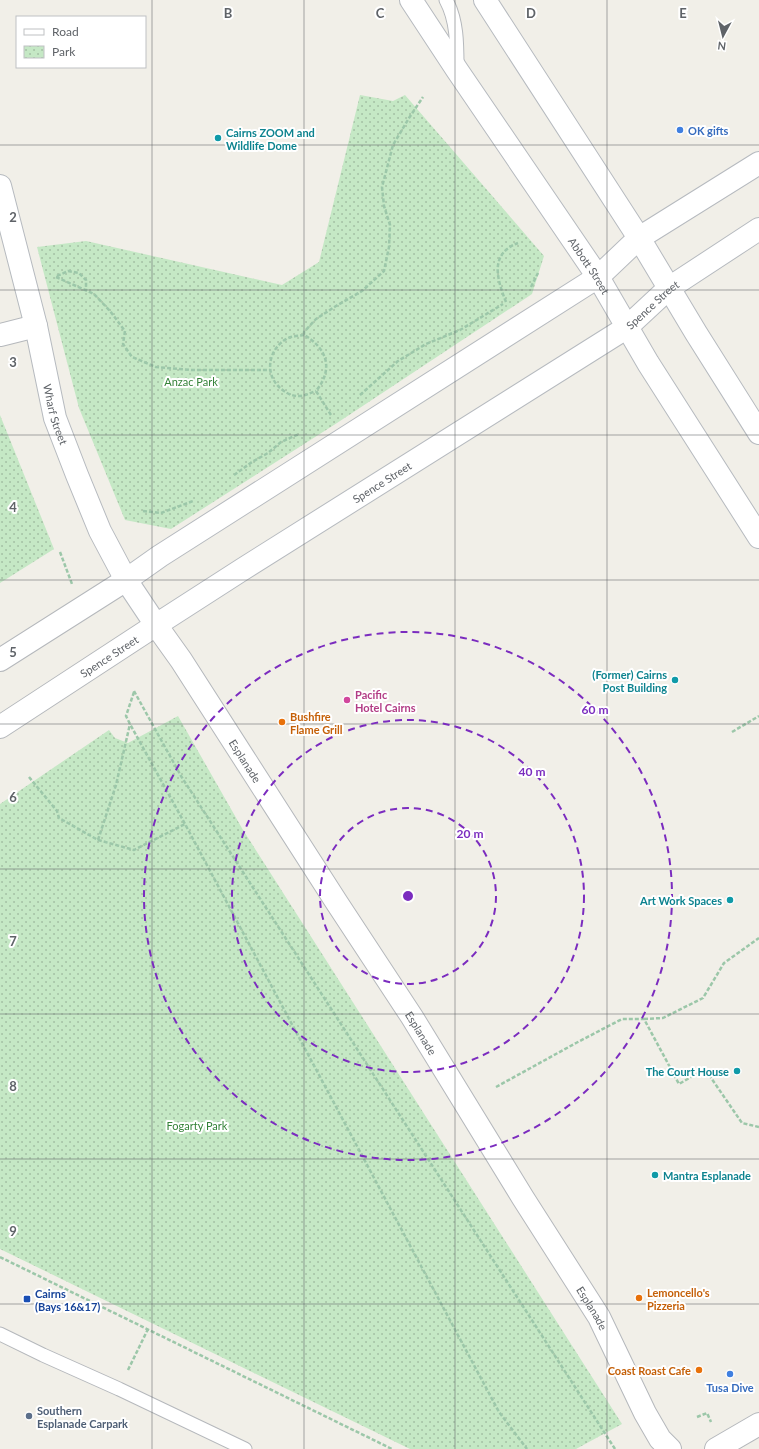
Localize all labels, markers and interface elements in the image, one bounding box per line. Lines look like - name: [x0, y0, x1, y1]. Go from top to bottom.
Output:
- text: B: [224, 5, 233, 21]
- text: C: [376, 5, 385, 21]
- text: D: [526, 5, 536, 21]
- text: E: [679, 5, 687, 21]
- legend: [16, 16, 146, 68]
- north arrow: [703, 16, 743, 56]
- text: Road: [52, 24, 79, 39]
- text: N: [717, 39, 727, 53]
- text: Park: [52, 44, 76, 59]
- place label: OK gifts: [688, 124, 728, 137]
- marker: OK gifts: [675, 125, 685, 135]
- place label: Cairns ZOOM and Wildlife Dome: [226, 126, 315, 152]
- marker: Cairns ZOOM and Wildlife Dome: [213, 133, 223, 143]
- text: 2: [9, 209, 17, 225]
- street label: Abbott Street: [566, 235, 613, 296]
- street label: Spence Street: [623, 277, 681, 331]
- text: 3: [9, 354, 17, 370]
- park label: Anzac Park: [164, 375, 218, 388]
- street label: Wharf Street: [42, 383, 71, 446]
- street label: Spence Street: [350, 458, 413, 505]
- text: 4: [9, 499, 17, 515]
- street label: Spence Street: [77, 632, 140, 680]
- text: 5: [9, 644, 17, 660]
- place label: (Former) Cairns Post Building: [592, 668, 667, 694]
- marker: (Former) Cairns Post Building: [670, 675, 680, 685]
- place label: Pacific Hotel Cairns: [355, 688, 416, 714]
- marker: Pacific Hotel Cairns: [342, 695, 352, 705]
- text: 60 m: [582, 702, 608, 717]
- place label: Bushfire Flame Grill: [290, 710, 343, 736]
- marker: Bushfire Flame Grill: [277, 717, 287, 727]
- street label: Esplanade: [227, 737, 264, 785]
- text: 40 m: [519, 764, 545, 779]
- text: 6: [9, 789, 17, 805]
- text: 20 m: [457, 826, 483, 841]
- centre of rings: [401, 889, 415, 903]
- place label: Art Work Spaces: [639, 894, 722, 907]
- marker: Art Work Spaces: [725, 895, 735, 905]
- text: 7: [9, 933, 17, 949]
- street label: Esplanade: [403, 1008, 440, 1057]
- place label: The Court House: [646, 1065, 729, 1078]
- marker: The Court House: [732, 1066, 742, 1076]
- text: 8: [9, 1078, 17, 1094]
- park label: Fogarty Park: [167, 1119, 228, 1132]
- place label: Mantra Esplanade: [663, 1169, 751, 1182]
- marker: Mantra Esplanade: [650, 1170, 660, 1180]
- text: 9: [9, 1223, 17, 1239]
- street label: Esplanade: [574, 1284, 611, 1332]
- place label: Lemoncello's Pizzeria: [647, 1286, 710, 1312]
- place label: Cairns (Bays 16&17): [35, 1287, 100, 1313]
- marker: Lemoncello's Pizzeria: [634, 1293, 644, 1303]
- marker: Cairns (Bays 16&17): [22, 1294, 32, 1304]
- place label: Coast Roast Cafe: [608, 1364, 691, 1377]
- marker: Coast Roast Cafe: [694, 1365, 704, 1375]
- marker: Tusa Dive: [725, 1369, 735, 1379]
- place label: Tusa Dive: [706, 1381, 754, 1394]
- place label: Southern Esplanade Carpark: [37, 1404, 128, 1430]
- marker: Southern Esplanade Carpark: [24, 1411, 34, 1421]

